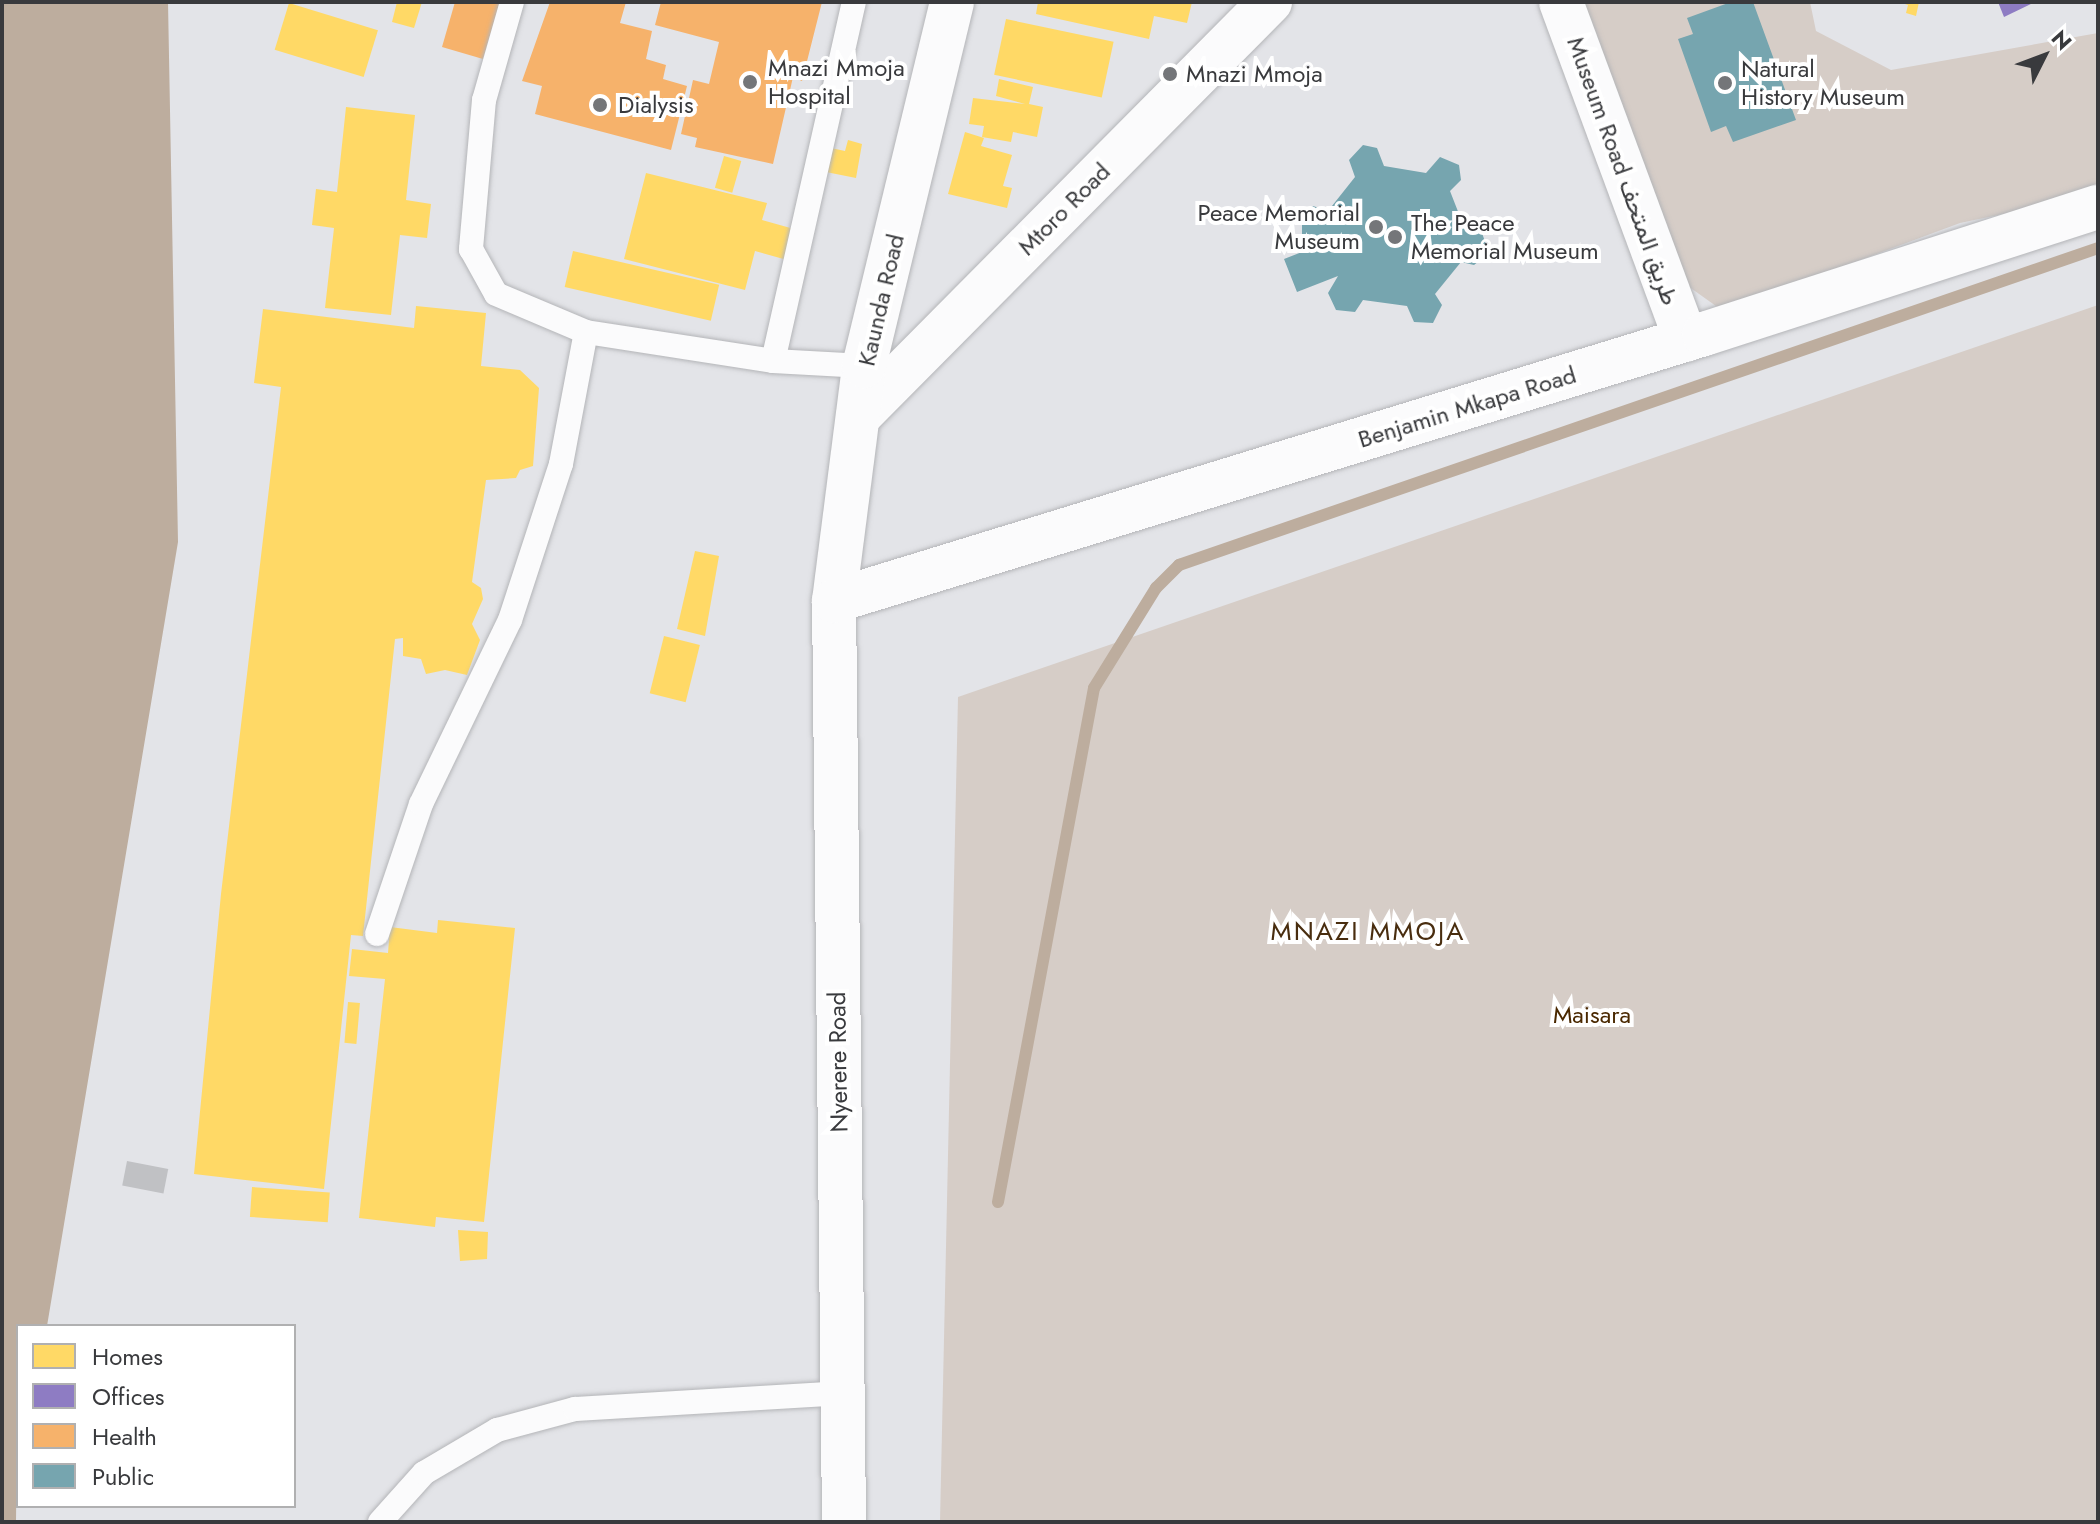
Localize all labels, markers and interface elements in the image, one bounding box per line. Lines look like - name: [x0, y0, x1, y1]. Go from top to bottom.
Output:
- north arrow: [2004, 16, 2084, 96]
- text: N: [2044, 23, 2080, 57]
- street label: Museum Road طريق المتحف: [1561, 33, 1685, 309]
- place label: Mnazi Mmoja Hospital: [768, 54, 905, 110]
- place label: Natural History Museum: [1741, 55, 1905, 111]
- place label: Mnazi Mmoja: [1186, 60, 1323, 88]
- marker: Mnazi Mmoja: [1161, 65, 1179, 83]
- marker: Mnazi Mmoja Hospital: [739, 71, 761, 93]
- marker: Natural History Museum: [1716, 74, 1734, 92]
- place label: Dialysis: [618, 91, 694, 119]
- marker: Dialysis: [589, 94, 611, 116]
- street label: Mtoro Road: [1012, 157, 1116, 261]
- place label: Peace Memorial Museum: [1197, 199, 1360, 255]
- place label: The Peace Memorial Museum: [1411, 209, 1599, 265]
- marker: Peace Memorial Museum: [1367, 218, 1385, 236]
- marker: The Peace Memorial Museum: [1386, 228, 1404, 246]
- street label: Kaunda Road: [852, 231, 910, 369]
- street label: Benjamin Mkapa Road: [1355, 360, 1579, 454]
- district label: MNAZI MMOJA: [1271, 916, 1465, 948]
- street label: Nyerere Road: [822, 991, 854, 1133]
- park label: Maisara: [1553, 1001, 1631, 1029]
- legend: [16, 1324, 296, 1508]
- text: Homes: [92, 1339, 163, 1374]
- text: Offices: [92, 1379, 164, 1414]
- text: Health: [92, 1419, 157, 1454]
- text: Public: [92, 1459, 154, 1494]

